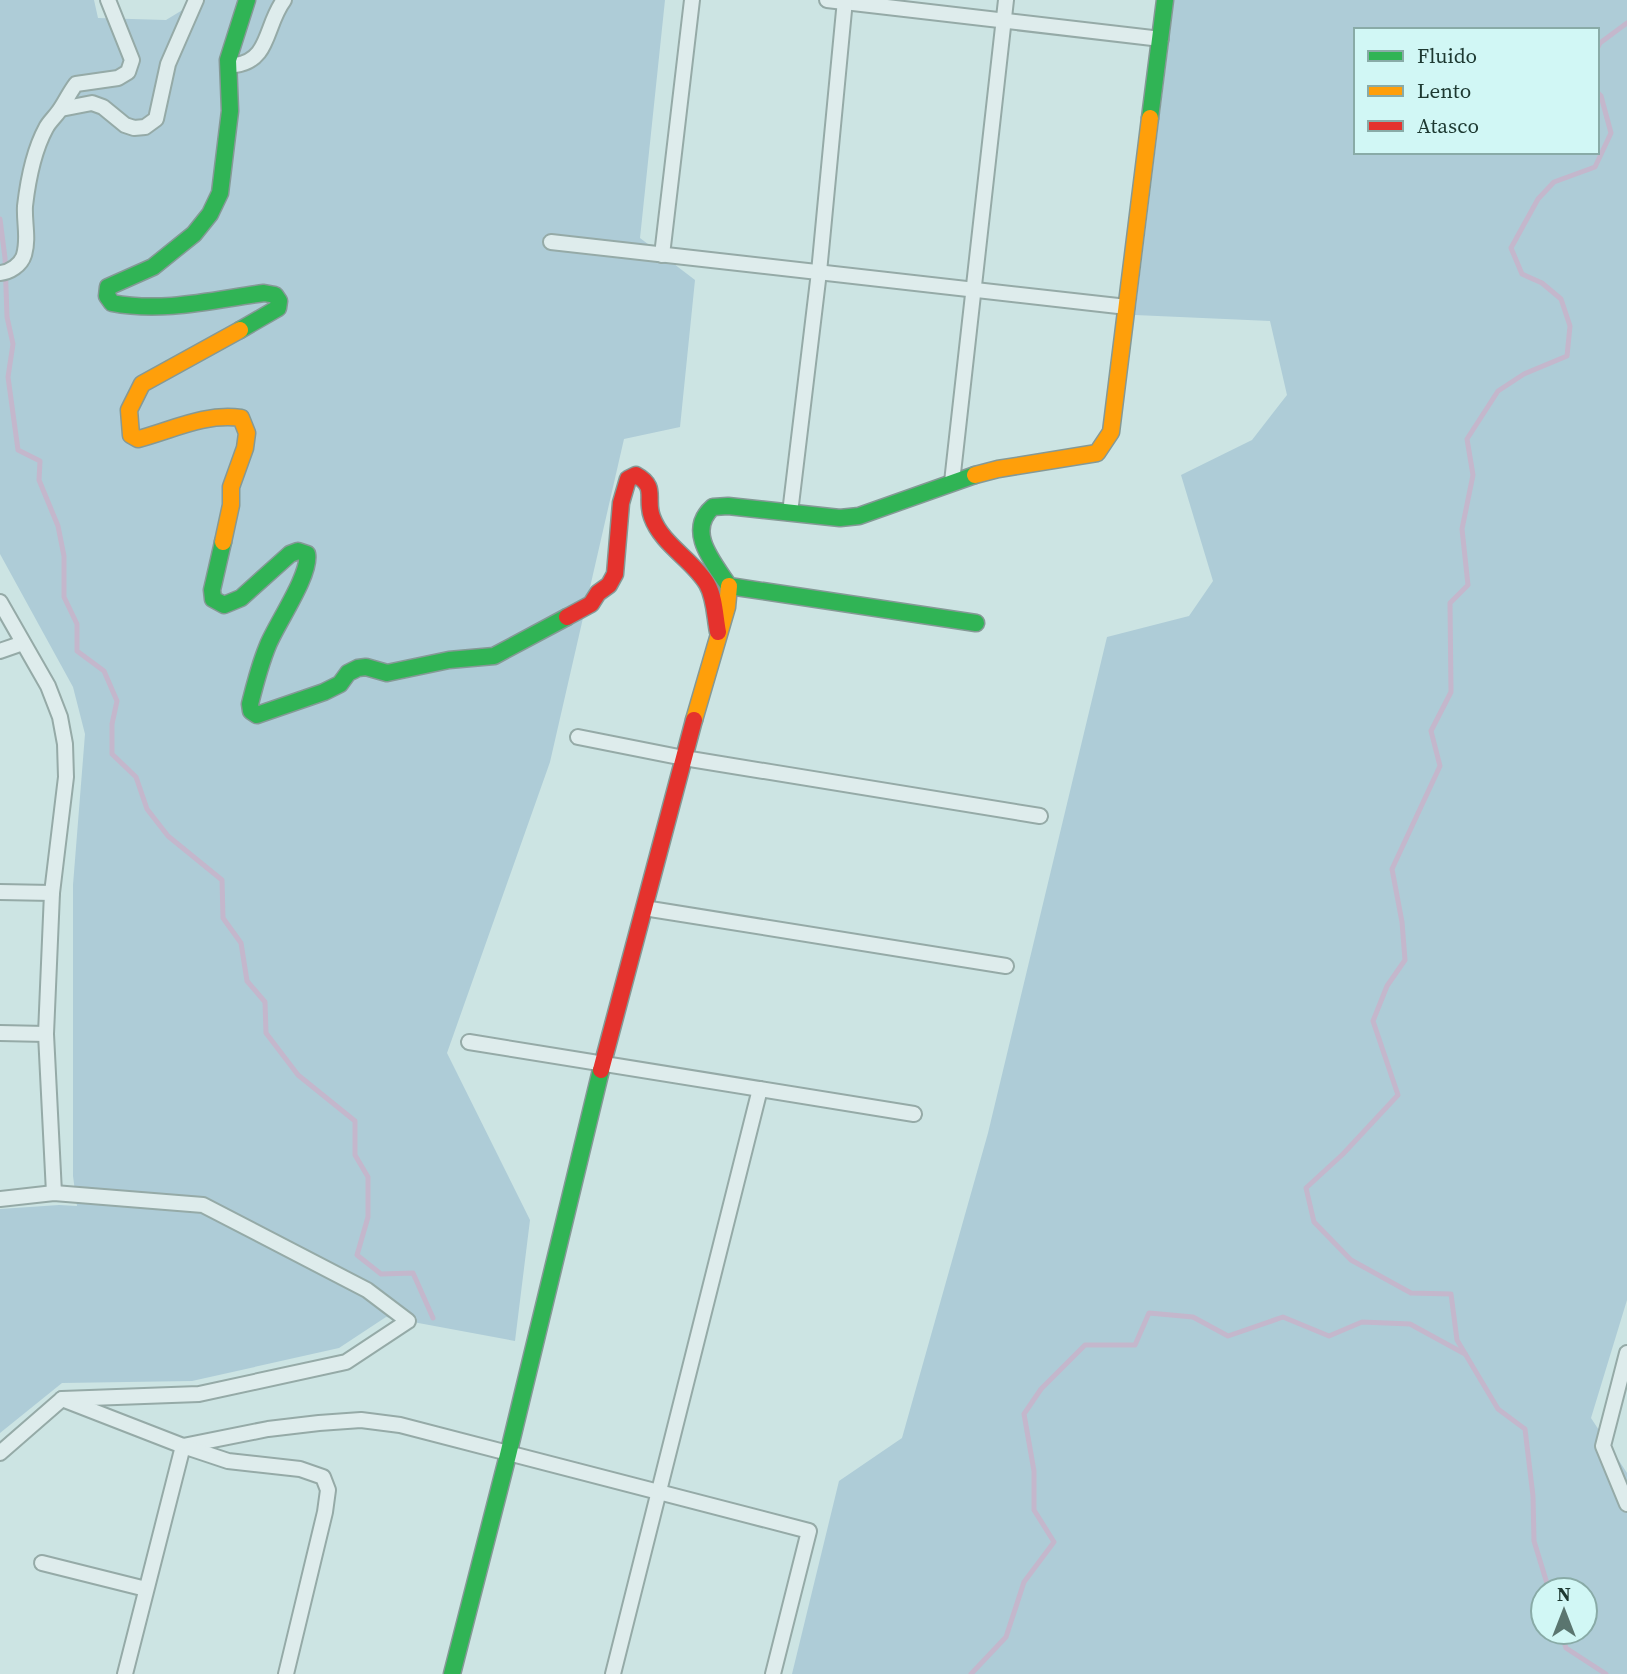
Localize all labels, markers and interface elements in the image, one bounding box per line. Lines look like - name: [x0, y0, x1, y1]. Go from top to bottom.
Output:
- legend: [1354, 28, 1599, 154]
- text: Fluido: [1417, 41, 1477, 70]
- text: Lento: [1417, 76, 1471, 105]
- text: Atasco: [1417, 111, 1479, 140]
- north arrow: [1529, 1576, 1599, 1646]
- text: N: [1557, 1581, 1571, 1607]

